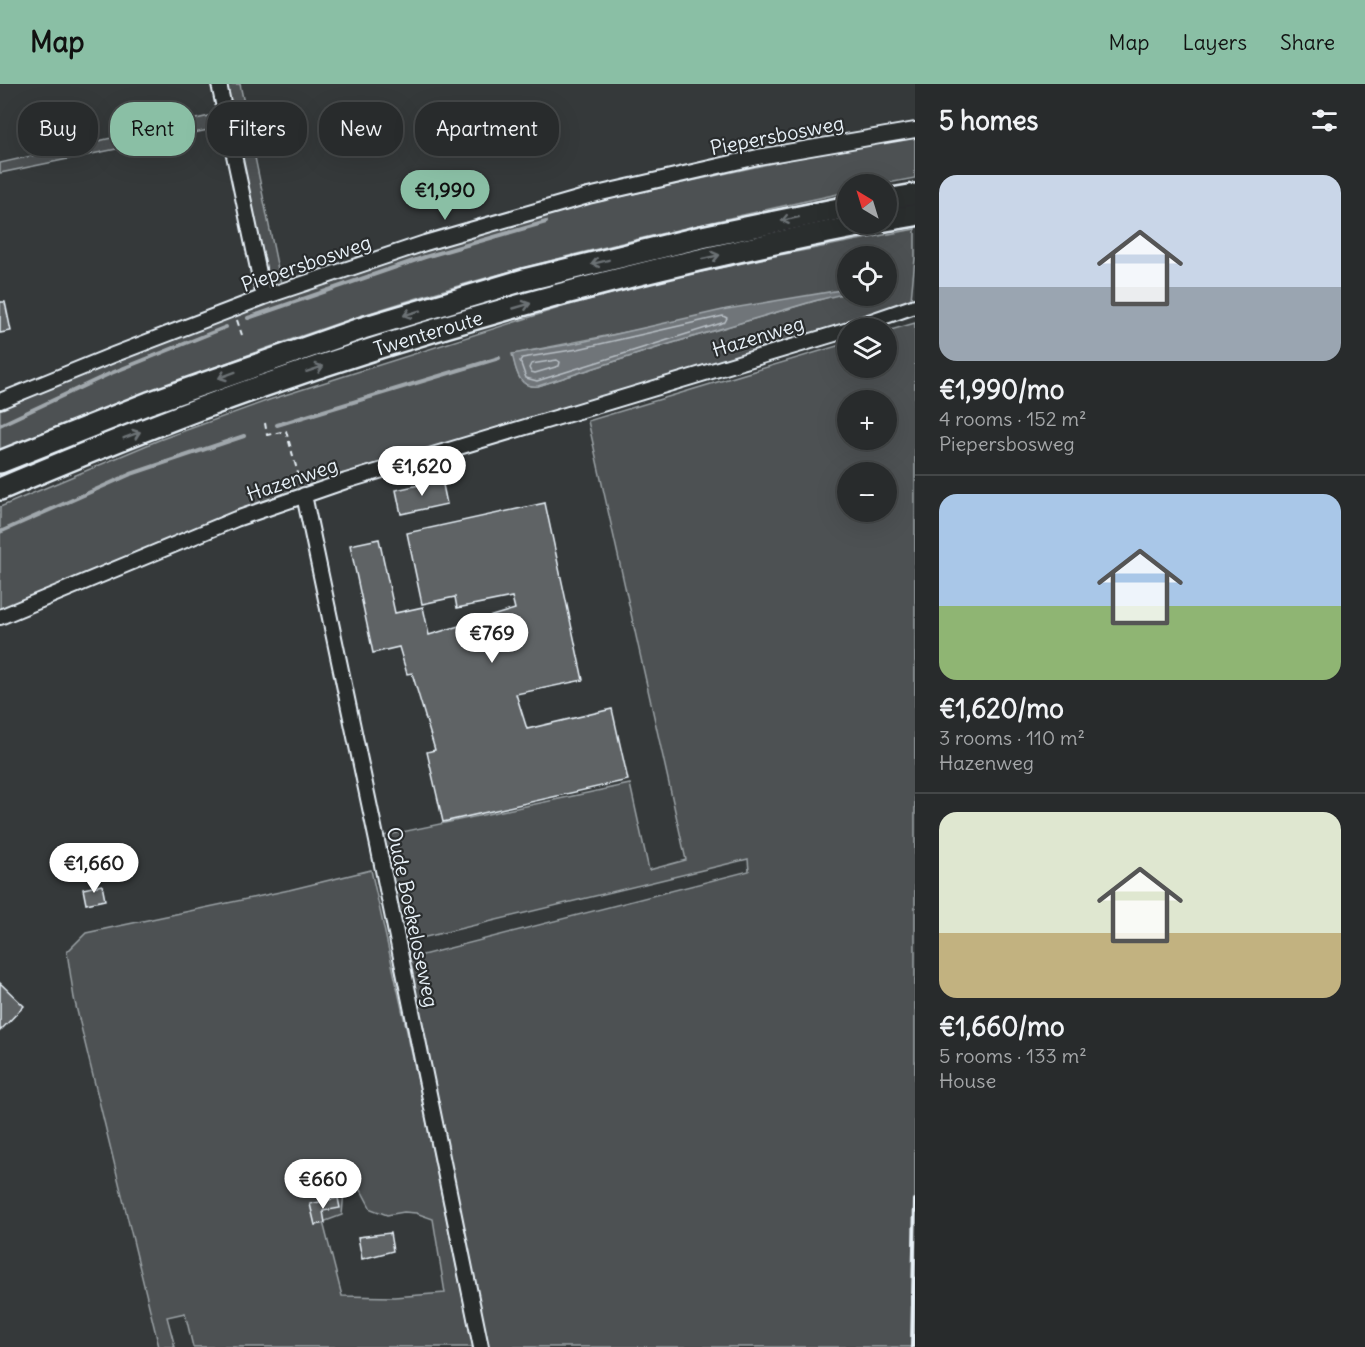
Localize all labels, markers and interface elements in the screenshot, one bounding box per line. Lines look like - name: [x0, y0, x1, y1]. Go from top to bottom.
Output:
- text: Map: [30, 24, 84, 60]
- text: Map: [1109, 29, 1149, 56]
- text: Layers: [1182, 29, 1247, 56]
- text: Share: [1280, 29, 1335, 56]
- chip: Buy: [18, 102, 98, 156]
- chip: Rent: [110, 102, 195, 156]
- chip: Filters: [207, 102, 307, 156]
- chip: New: [319, 102, 403, 156]
- chip: Apartment: [415, 102, 559, 156]
- text: 5 homes: [939, 104, 1038, 137]
- icon: filters: [1308, 104, 1341, 137]
- street label: Piepersbosweg: [708, 110, 846, 160]
- pin: €1,990: [396, 170, 494, 221]
- north arrow: [837, 174, 897, 234]
- map controls: [837, 174, 897, 522]
- text: €1,990: [415, 177, 475, 202]
- one-way arrow: [781, 214, 800, 225]
- icon: home: [1086, 214, 1194, 322]
- street label: Piepersbosweg: [238, 229, 374, 297]
- button: locate: [837, 246, 897, 306]
- one-way arrow: [701, 250, 720, 262]
- one-way arrow: [591, 256, 610, 268]
- one-way arrow: [513, 300, 532, 311]
- street label: Twenteroute: [370, 304, 485, 361]
- one-way arrow: [403, 308, 422, 319]
- street label: Hazenweg: [709, 310, 807, 362]
- button: layers: [837, 318, 897, 378]
- one-way arrow: [305, 363, 324, 374]
- one-way arrow: [218, 370, 237, 381]
- text: €1,990/mo: [939, 373, 1064, 406]
- button: +: [837, 390, 897, 450]
- text: 4 rooms · 152 m²: [939, 406, 1087, 431]
- one-way arrow: [122, 429, 141, 440]
- text: Piepersbosweg: [939, 431, 1075, 456]
- pin: €1,620: [373, 446, 471, 497]
- street label: Hazenweg: [243, 452, 341, 506]
- text: €1,620: [392, 453, 452, 478]
- button: −: [837, 462, 897, 522]
- icon: home: [1086, 533, 1194, 641]
- pin: €769: [456, 613, 528, 664]
- text: €769: [469, 620, 515, 645]
- text: €1,620/mo: [939, 692, 1064, 725]
- text: 3 rooms · 110 m²: [939, 725, 1085, 750]
- text: Hazenweg: [939, 750, 1034, 775]
- street label: Oude Boekeloseweg: [382, 825, 444, 1009]
- pin: €1,660: [45, 843, 143, 894]
- text: €1,660: [63, 850, 125, 875]
- icon: home: [1086, 851, 1194, 959]
- text: €1,660/mo: [939, 1010, 1065, 1043]
- text: 5 rooms · 133 m²: [939, 1043, 1087, 1068]
- text: House: [939, 1068, 996, 1093]
- pin: €660: [287, 1159, 359, 1210]
- text: €660: [298, 1166, 348, 1191]

